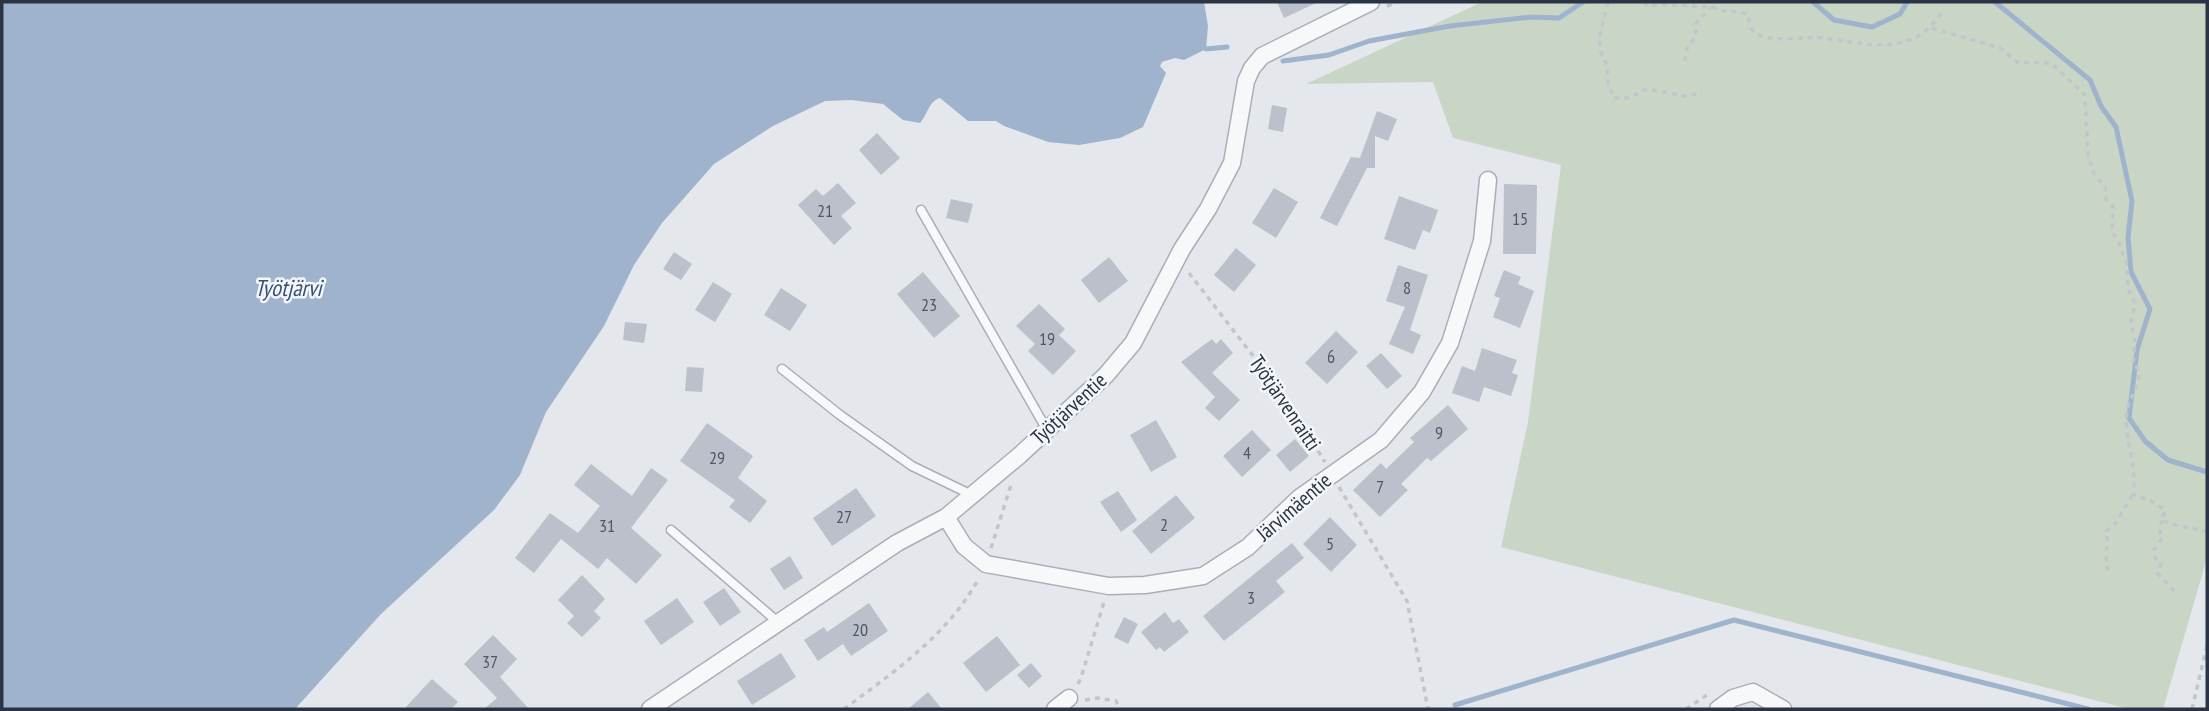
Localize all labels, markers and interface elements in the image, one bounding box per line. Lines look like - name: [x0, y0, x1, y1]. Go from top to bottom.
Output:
- house number: 21: [817, 199, 833, 222]
- house number: 15: [1512, 207, 1528, 230]
- water label: Työtjärvi: [254, 273, 325, 302]
- house number: 8: [1403, 276, 1411, 299]
- house number: 23: [921, 293, 937, 316]
- house number: 19: [1039, 327, 1055, 350]
- house number: 6: [1327, 345, 1335, 368]
- street label: Työtjärvenraitti: [1244, 350, 1327, 456]
- street label: Työtjärventie: [1025, 367, 1112, 450]
- house number: 9: [1435, 421, 1443, 444]
- house number: 4: [1243, 441, 1251, 464]
- house number: 29: [709, 446, 725, 469]
- street label: Järvimäentie: [1250, 467, 1337, 547]
- house number: 7: [1376, 475, 1384, 498]
- house number: 27: [836, 505, 852, 528]
- house number: 2: [1160, 513, 1168, 536]
- house number: 31: [599, 514, 615, 537]
- house number: 5: [1326, 532, 1334, 555]
- house number: 3: [1247, 586, 1255, 609]
- house number: 20: [852, 618, 868, 641]
- house number: 37: [482, 650, 498, 673]

